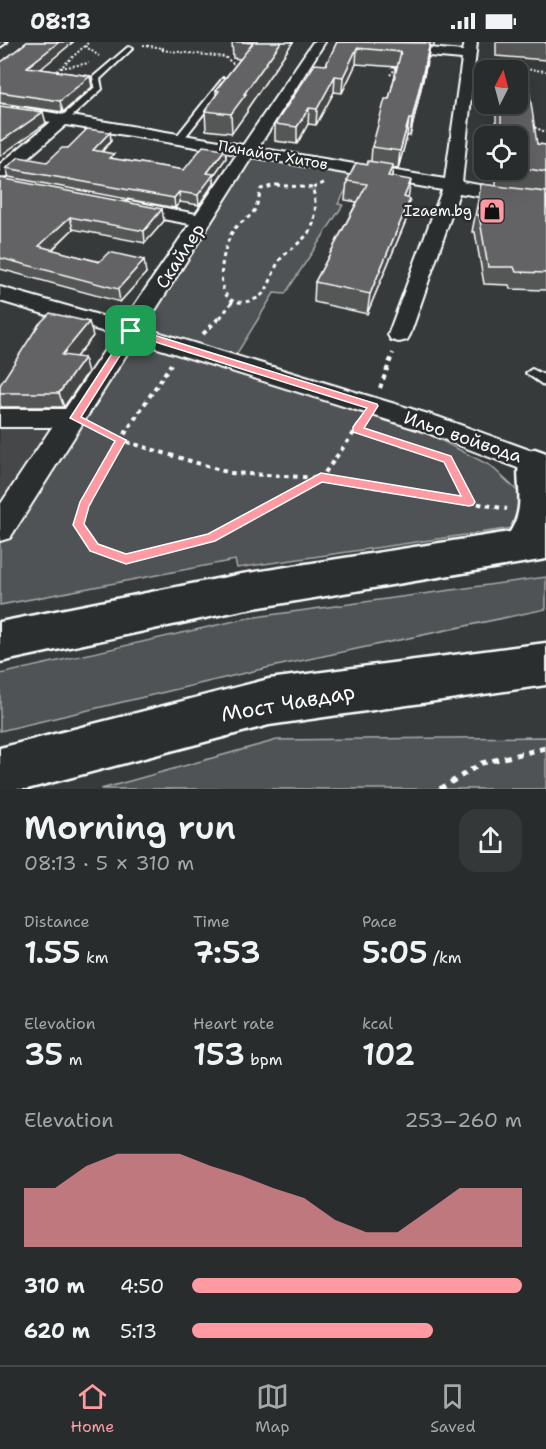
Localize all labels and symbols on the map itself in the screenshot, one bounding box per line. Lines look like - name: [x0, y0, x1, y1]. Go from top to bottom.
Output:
- north arrow: [474, 60, 528, 114]
- street label: Панайот Хитов: [217, 136, 330, 175]
- shop icon: Izaem.bg: [477, 196, 507, 226]
- place label: Izaem.bg: [404, 201, 472, 221]
- street label: Скайлер: [150, 219, 210, 293]
- pin: [105, 305, 156, 356]
- street label: Ильо войвода: [401, 406, 525, 468]
- street label: Мост Чавдар: [219, 677, 357, 729]

